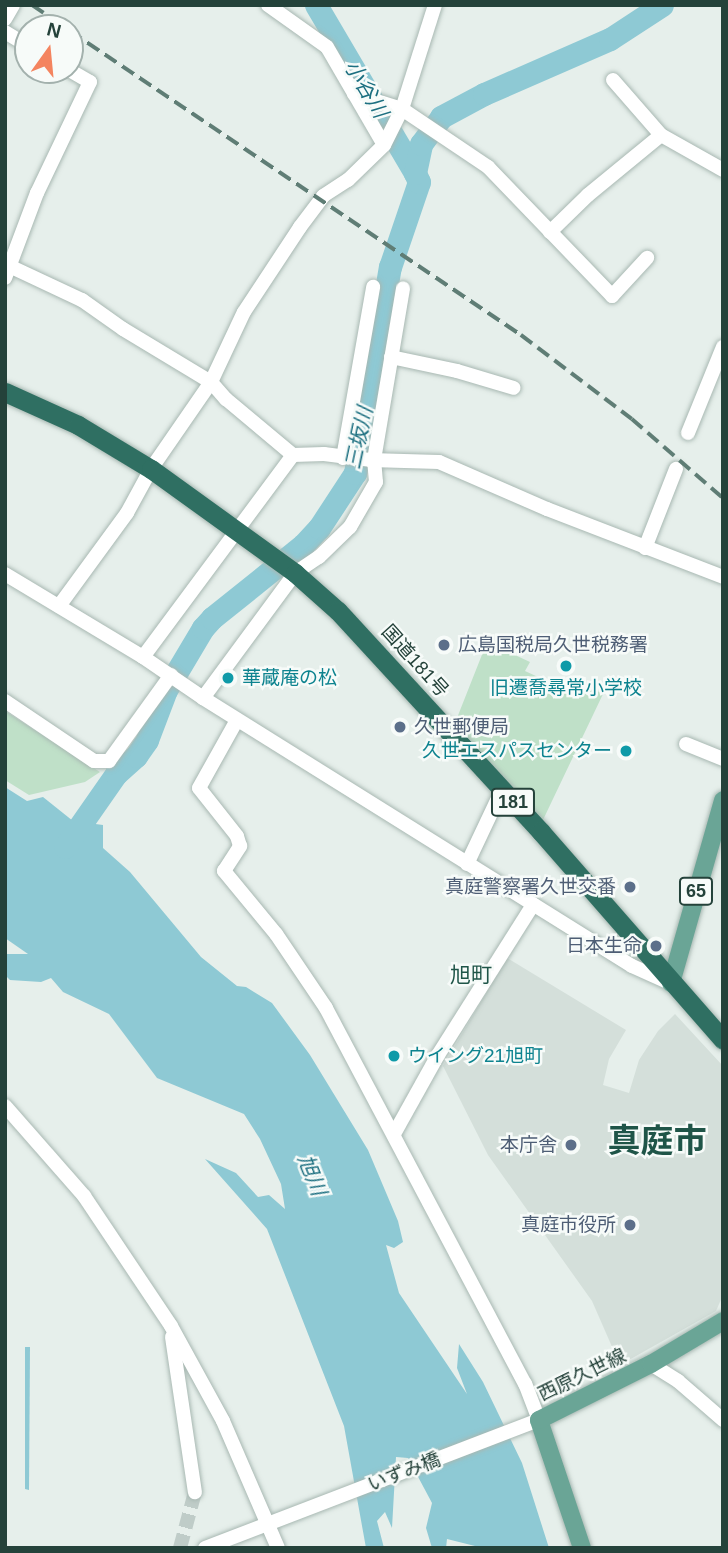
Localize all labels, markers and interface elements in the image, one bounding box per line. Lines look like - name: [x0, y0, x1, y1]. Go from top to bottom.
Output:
- north arrow: [14, 14, 84, 84]
- text: N: [45, 18, 63, 42]
- water label: 小谷川: [339, 56, 393, 122]
- water label: 三坂川: [340, 405, 378, 471]
- street label: 国道181号: [377, 620, 453, 702]
- place label: 広島国税局久世税務署: [458, 634, 648, 656]
- marker: 広島国税局久世税務署: [436, 637, 452, 653]
- marker: 旧遷喬尋常小学校: [558, 658, 574, 674]
- place label: 華蔵庵の松: [242, 667, 337, 689]
- marker: 華蔵庵の松: [220, 670, 236, 686]
- place label: 旧遷喬尋常小学校: [490, 677, 642, 699]
- place label: 久世郵便局: [414, 716, 509, 738]
- marker: 久世郵便局: [392, 719, 408, 735]
- place label: 久世エスパスセンター: [422, 740, 612, 762]
- marker: 久世エスパスセンター: [618, 743, 634, 759]
- road number: 181: [490, 788, 536, 816]
- place label: 真庭警察署久世交番: [445, 876, 616, 898]
- road number: 65: [678, 876, 714, 906]
- marker: 真庭警察署久世交番: [622, 879, 638, 895]
- place label: 日本生命: [566, 935, 642, 957]
- marker: 日本生命: [648, 938, 664, 954]
- district label: 旭町: [450, 962, 492, 988]
- place label: ウイング21旭町: [408, 1045, 543, 1067]
- marker: ウイング21旭町: [386, 1048, 402, 1064]
- district label: 真庭市: [608, 1121, 706, 1161]
- place label: 本庁舎: [500, 1134, 557, 1156]
- marker: 本庁舎: [563, 1137, 579, 1153]
- water label: 旭川: [292, 1151, 332, 1199]
- place label: 真庭市役所: [521, 1214, 616, 1236]
- marker: 真庭市役所: [622, 1217, 638, 1233]
- street label: 西原久世線: [534, 1344, 630, 1406]
- street label: いずみ橋: [364, 1448, 444, 1496]

